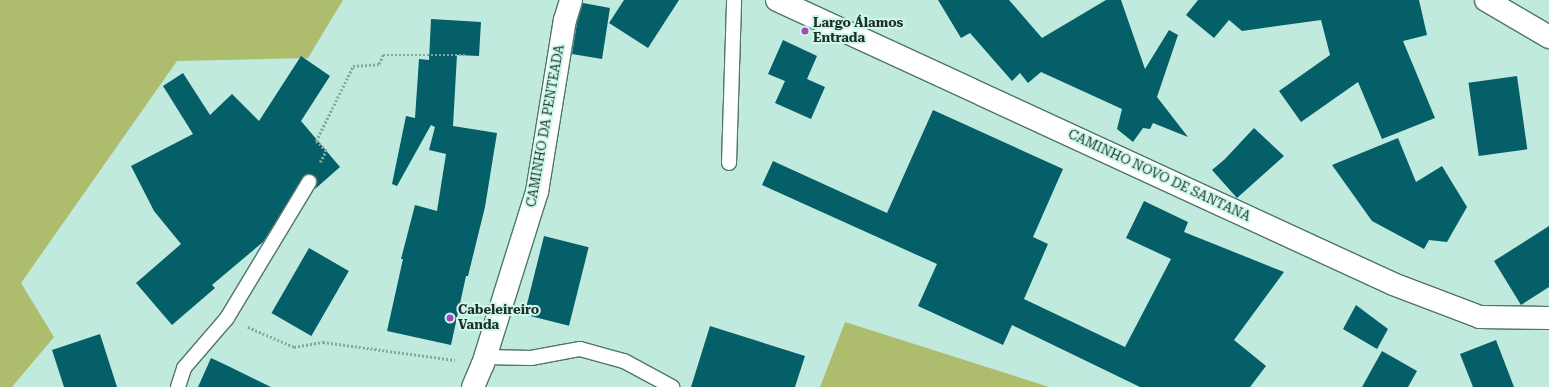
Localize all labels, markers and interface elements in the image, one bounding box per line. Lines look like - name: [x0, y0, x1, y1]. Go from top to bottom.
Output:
- place label: Largo Álamos Entrada: [813, 16, 903, 47]
- marker: Largo Álamos Entrada: [800, 26, 810, 36]
- street label: CAMINHO DA PENTEADA: [524, 44, 568, 208]
- street label: CAMINHO NOVO DE SANTANA: [1065, 127, 1253, 225]
- place label: Cabeleireiro Vanda: [458, 303, 539, 334]
- marker: Cabeleireiro Vanda: [445, 313, 455, 323]

